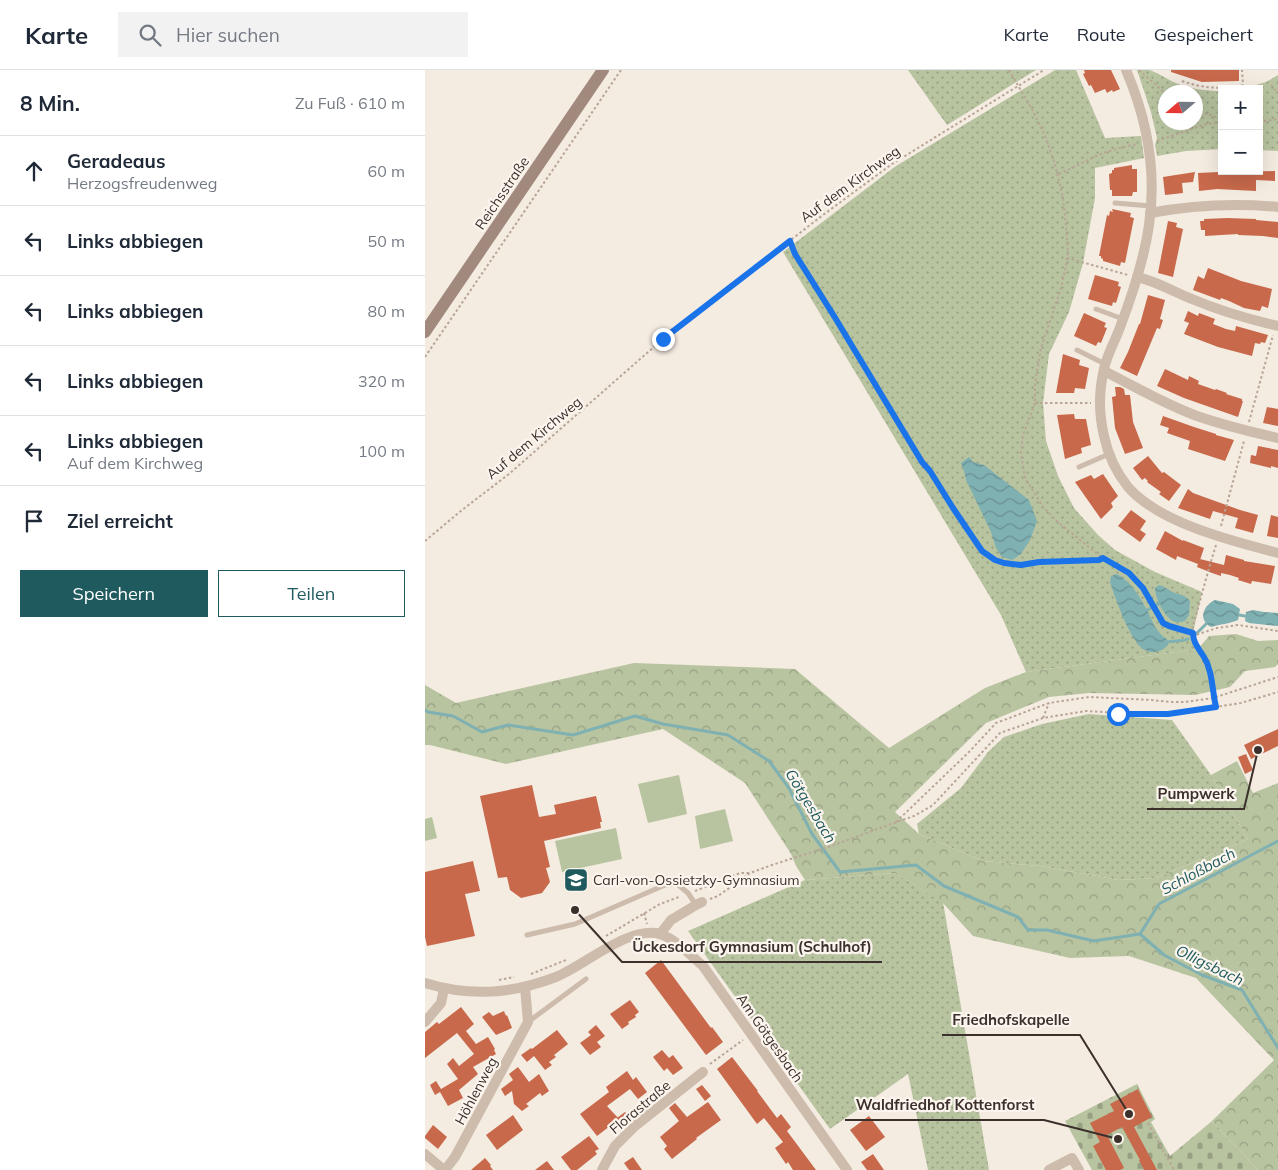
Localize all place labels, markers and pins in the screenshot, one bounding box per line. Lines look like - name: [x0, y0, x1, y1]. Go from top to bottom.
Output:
- callout: Pumpwerk: [1147, 779, 1244, 809]
- school or university icon: Carl-von-Ossietzky-Gymnasium: [563, 867, 589, 893]
- place label: Carl-von-Ossietzky-Gymnasium: [593, 871, 800, 889]
- callout: Ückesdorf Gymnasium (Schulhof): [622, 932, 882, 962]
- callout: Friedhofskapelle: [942, 1005, 1080, 1035]
- callout: Waldfriedhof Kottenforst: [845, 1090, 1044, 1120]

